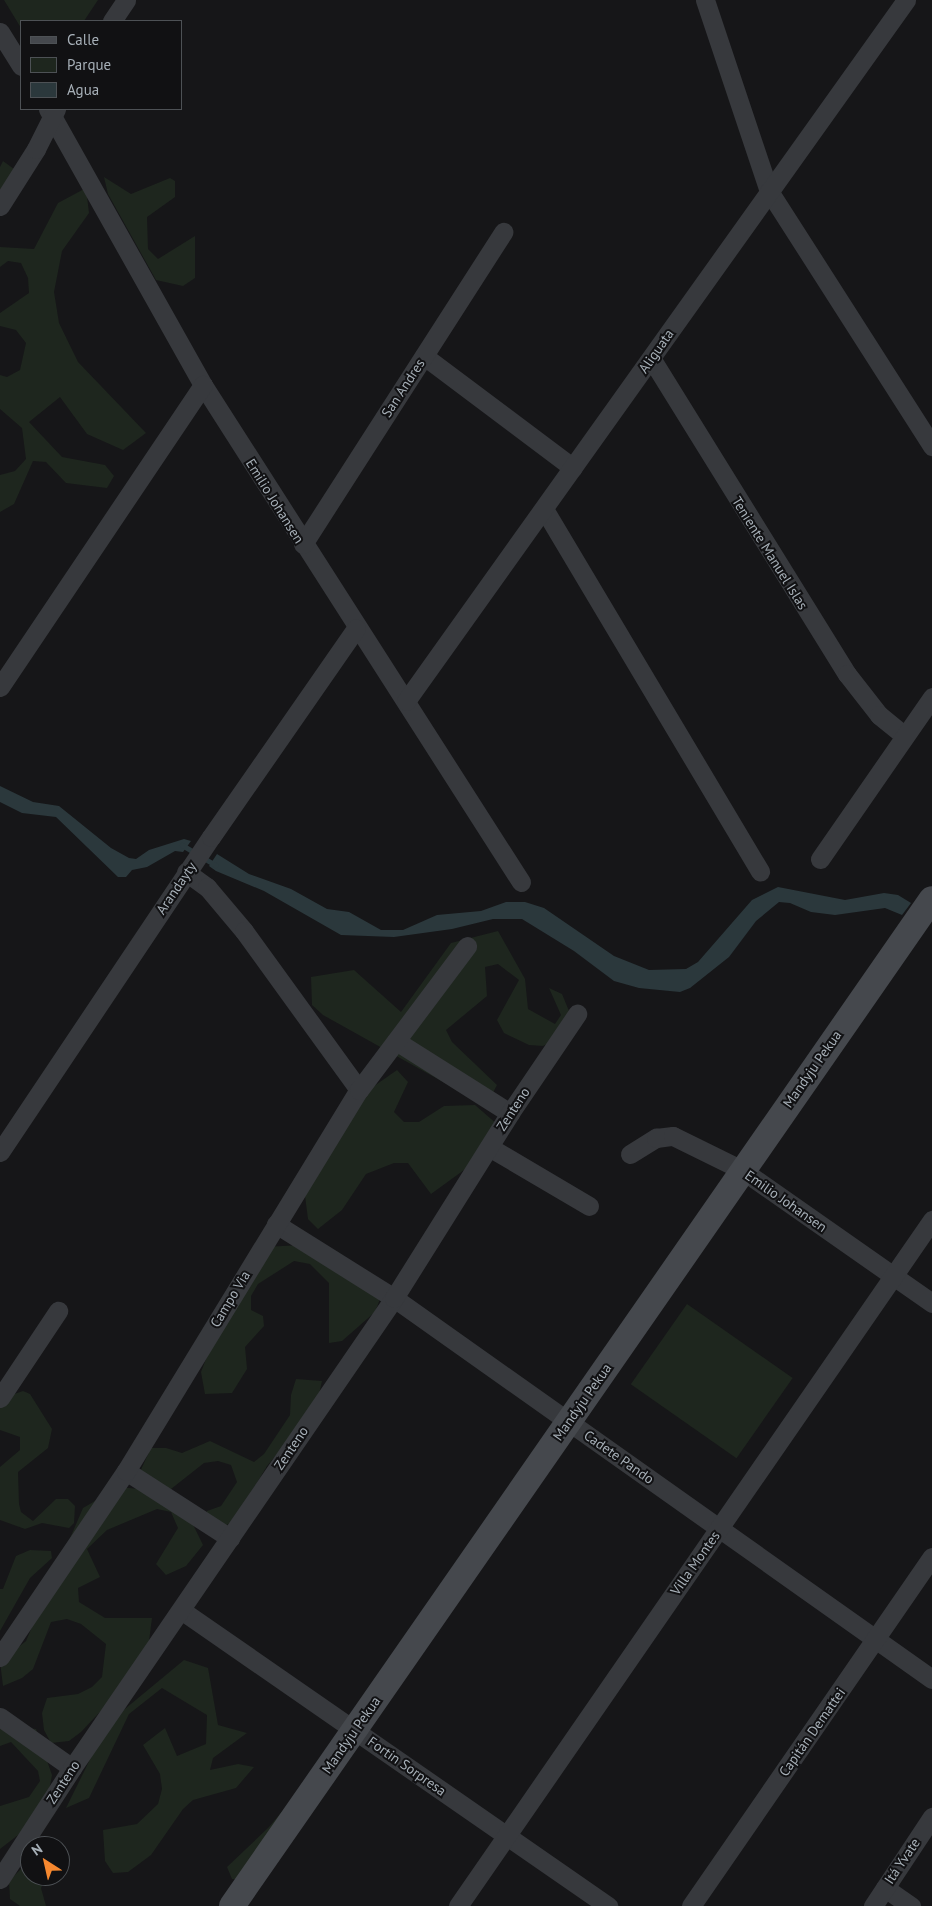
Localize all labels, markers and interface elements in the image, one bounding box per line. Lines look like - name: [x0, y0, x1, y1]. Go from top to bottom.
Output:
- legend: [20, 20, 182, 110]
- text: Calle: [67, 30, 99, 49]
- text: Parque: [67, 55, 111, 74]
- text: Agua: [67, 80, 99, 99]
- street label: Aliguata: [635, 326, 677, 376]
- street label: San Andres: [378, 355, 428, 421]
- street label: Emilio Johansen: [242, 456, 308, 546]
- street label: Teniente Manuel Islas: [728, 494, 812, 612]
- street label: Arandayty: [152, 859, 200, 917]
- street label: Mandyju Pekua: [779, 1027, 845, 1111]
- street label: Zenteno: [493, 1084, 533, 1134]
- street label: Emilio Johansen: [742, 1167, 830, 1235]
- street label: Campo Via: [206, 1267, 254, 1331]
- street label: Mandyju Pekua: [549, 1360, 615, 1444]
- street label: Zenteno: [270, 1423, 312, 1473]
- street label: Cadete Pando: [581, 1427, 657, 1487]
- street label: Villa Montes: [667, 1528, 723, 1598]
- street label: Capitán Demattei: [775, 1685, 849, 1779]
- street label: Mandyju Pekua: [318, 1693, 384, 1777]
- street label: Fortin Sorpresa: [365, 1733, 449, 1799]
- street label: Zenteno: [43, 1757, 83, 1807]
- street label: Itá Yvate: [880, 1835, 924, 1887]
- north arrow: [20, 1836, 70, 1886]
- text: N: [28, 1840, 46, 1860]

